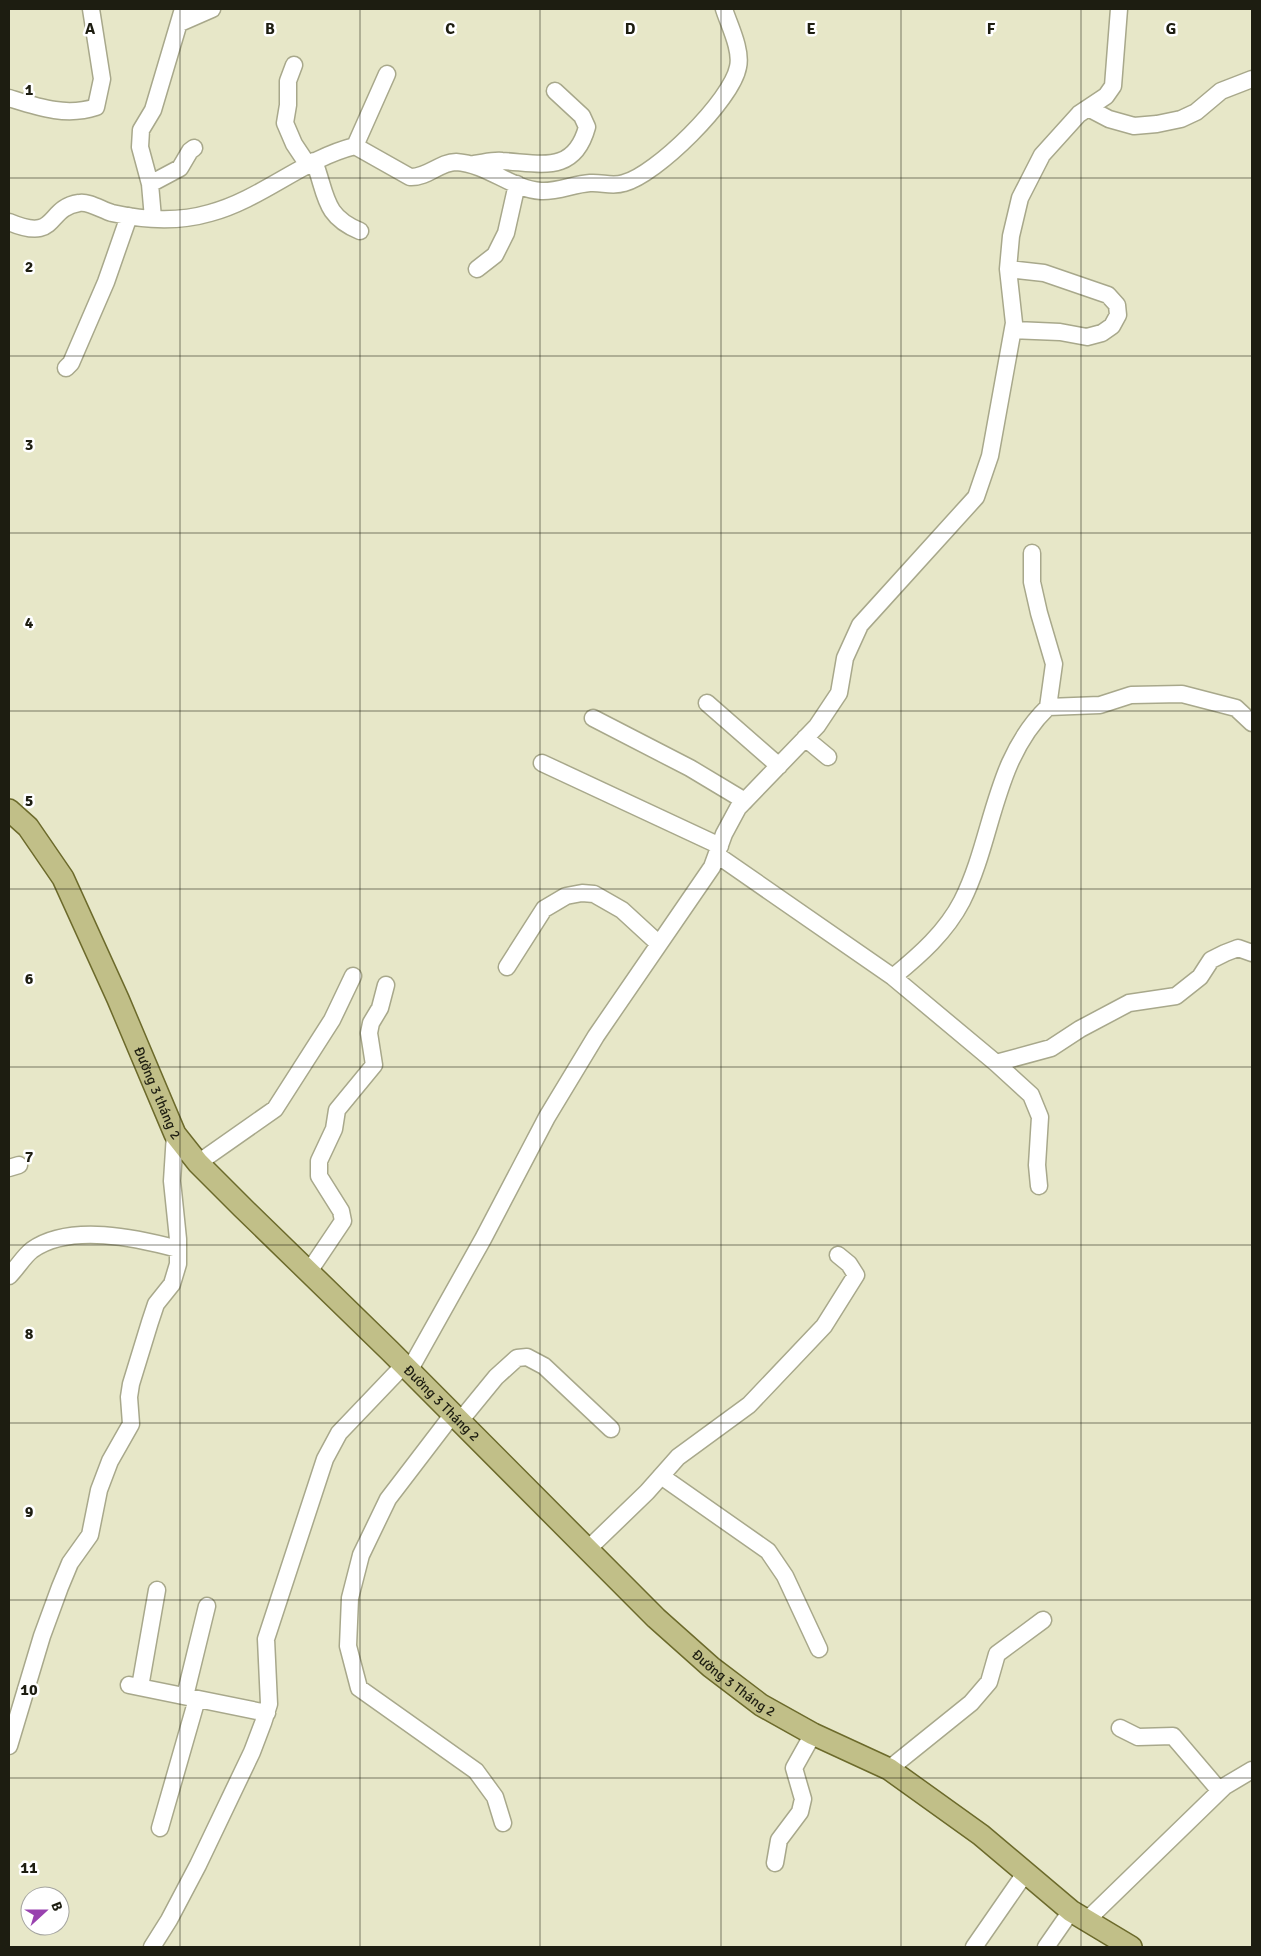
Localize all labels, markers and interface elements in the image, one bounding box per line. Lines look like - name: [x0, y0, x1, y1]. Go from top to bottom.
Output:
- text: A: [85, 19, 96, 39]
- text: B: [265, 19, 275, 39]
- text: C: [445, 19, 455, 39]
- text: D: [625, 19, 636, 39]
- text: E: [806, 19, 816, 39]
- text: F: [987, 19, 996, 39]
- text: G: [1166, 19, 1176, 39]
- text: 1: [25, 80, 34, 100]
- text: 2: [25, 257, 33, 277]
- text: 3: [25, 435, 33, 455]
- text: 4: [25, 613, 34, 633]
- text: 5: [25, 791, 33, 811]
- text: 6: [25, 969, 34, 989]
- street label: Đường 3 tháng 2: [130, 1044, 184, 1143]
- text: 7: [25, 1147, 34, 1167]
- text: 8: [25, 1324, 34, 1344]
- street label: Đường 3 Tháng 2: [400, 1362, 483, 1445]
- text: 9: [25, 1502, 34, 1522]
- street label: Đường 3 Tháng 2: [688, 1646, 778, 1720]
- text: 10: [20, 1680, 38, 1700]
- text: 11: [20, 1858, 38, 1878]
- north arrow: [20, 1886, 70, 1936]
- text: B: [47, 1899, 66, 1914]

